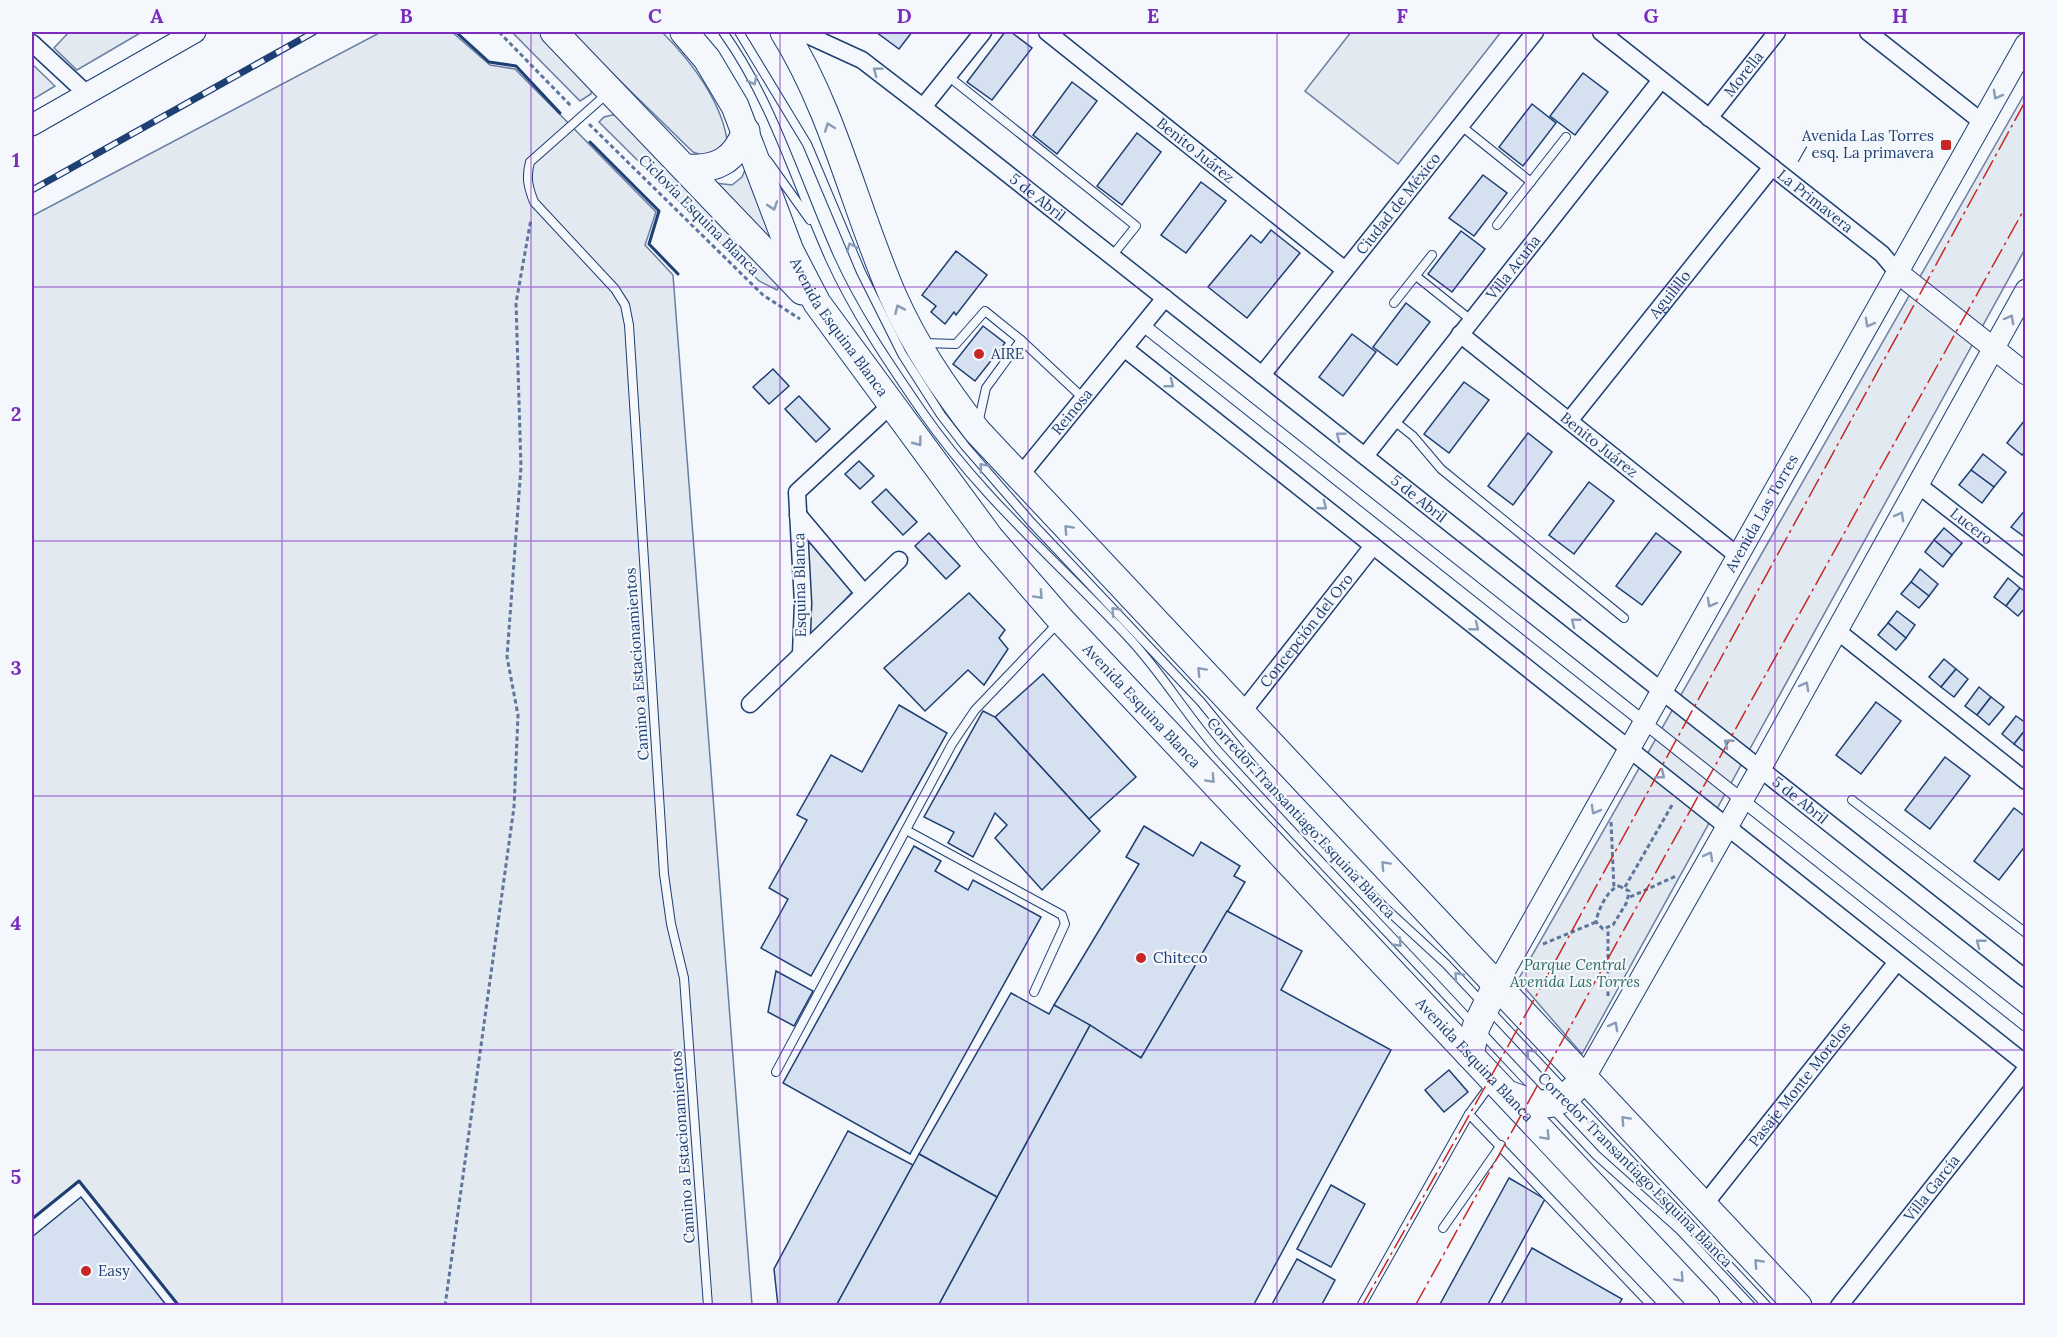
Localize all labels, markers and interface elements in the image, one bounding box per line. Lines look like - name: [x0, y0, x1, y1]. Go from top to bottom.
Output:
- text: A: [150, 3, 164, 28]
- text: B: [399, 3, 413, 28]
- text: C: [648, 3, 662, 28]
- text: D: [896, 3, 912, 28]
- text: E: [1147, 3, 1159, 28]
- text: F: [1396, 3, 1408, 28]
- text: G: [1643, 3, 1659, 28]
- text: H: [1892, 3, 1908, 28]
- street label: Morella: [1719, 47, 1767, 100]
- one-way arrow: [872, 68, 883, 79]
- one-way arrow: [746, 75, 757, 86]
- one-way arrow: [1993, 88, 2004, 99]
- street label: Benito Juárez: [1153, 113, 1238, 187]
- one-way arrow: [824, 122, 836, 133]
- place label: Avenida Las Torres / esq. La primavera: [1797, 126, 1934, 163]
- marker: Avenida Las Torres / esq. La primavera: [1939, 138, 1953, 152]
- text: 1: [12, 147, 20, 172]
- street label: Ciudad de México: [1352, 148, 1444, 258]
- street label: Ciclovía Esquina Blanca: [635, 150, 764, 279]
- street label: La Primavera: [1774, 165, 1857, 237]
- street label: 5 de Abril: [1006, 169, 1070, 225]
- one-way arrow: [765, 200, 778, 211]
- street label: Villa Acuña: [1481, 231, 1544, 304]
- one-way arrow: [846, 242, 858, 253]
- street label: Avenida Esquina Blanca: [786, 253, 893, 400]
- street label: Aguilillo: [1644, 266, 1695, 323]
- one-way arrow: [894, 304, 906, 315]
- one-way arrow: [2002, 315, 2014, 325]
- one-way arrow: [1865, 317, 1876, 327]
- place label: AIRE: [990, 344, 1024, 363]
- marker: AIRE: [972, 347, 986, 361]
- one-way arrow: [1163, 377, 1174, 388]
- street label: Reinosa: [1047, 384, 1096, 439]
- text: 2: [11, 401, 21, 426]
- street label: Benito Juárez: [1557, 408, 1642, 481]
- one-way arrow: [1336, 433, 1347, 444]
- one-way arrow: [911, 436, 922, 447]
- street label: Avenida Las Torres: [1720, 451, 1802, 576]
- one-way arrow: [979, 463, 990, 474]
- street label: 5 de Abril: [1387, 471, 1451, 526]
- one-way arrow: [1316, 498, 1327, 509]
- street label: Lucero: [1947, 504, 1997, 549]
- one-way arrow: [1892, 512, 1904, 522]
- one-way arrow: [1064, 525, 1075, 536]
- street label: Esquina Blanca: [789, 532, 810, 638]
- street label: Camino a Estacionamientos: [620, 567, 653, 761]
- street label: Concepción del Oro: [1255, 569, 1357, 691]
- one-way arrow: [1032, 588, 1043, 599]
- one-way arrow: [1707, 597, 1718, 607]
- one-way arrow: [1111, 607, 1122, 617]
- one-way arrow: [1571, 619, 1582, 630]
- one-way arrow: [1469, 620, 1480, 631]
- street label: Avenida Esquina Blanca: [1078, 639, 1205, 772]
- text: 3: [10, 655, 22, 680]
- one-way arrow: [1197, 668, 1208, 678]
- one-way arrow: [1798, 682, 1809, 693]
- street label: Corredor Transantiago Esquina Blanca: [1203, 713, 1400, 922]
- one-way arrow: [1724, 740, 1735, 751]
- one-way arrow: [1654, 768, 1665, 779]
- one-way arrow: [1204, 772, 1215, 783]
- street label: 5 de Abril: [1768, 772, 1832, 828]
- one-way arrow: [1591, 803, 1602, 814]
- one-way arrow: [1702, 852, 1713, 862]
- one-way arrow: [1381, 861, 1392, 872]
- text: 4: [11, 910, 22, 935]
- one-way arrow: [1391, 937, 1402, 947]
- one-way arrow: [1975, 939, 1986, 950]
- place label: Chiteco: [1153, 948, 1208, 967]
- marker: Chiteco: [1134, 951, 1148, 965]
- park label: Parque Central Avenida Las Torres: [1509, 955, 1640, 991]
- one-way arrow: [1454, 973, 1465, 984]
- street label: Avenida Esquina Blanca: [1411, 993, 1538, 1126]
- street label: Pasaje Monte Morelos: [1744, 1018, 1855, 1150]
- one-way arrow: [1607, 1022, 1618, 1032]
- one-way arrow: [1526, 1049, 1537, 1060]
- street label: Camino a Estacionamientos: [666, 1050, 699, 1244]
- street label: Corredor Transantiago Esquina Blanca: [1534, 1068, 1737, 1271]
- one-way arrow: [1621, 1116, 1632, 1127]
- one-way arrow: [1539, 1129, 1550, 1139]
- street label: Villa García: [1899, 1151, 1964, 1226]
- text: 5: [11, 1164, 22, 1189]
- one-way arrow: [1754, 1259, 1765, 1269]
- place label: Easy: [98, 1261, 130, 1280]
- marker: Easy: [79, 1264, 93, 1278]
- one-way arrow: [1673, 1271, 1684, 1281]

